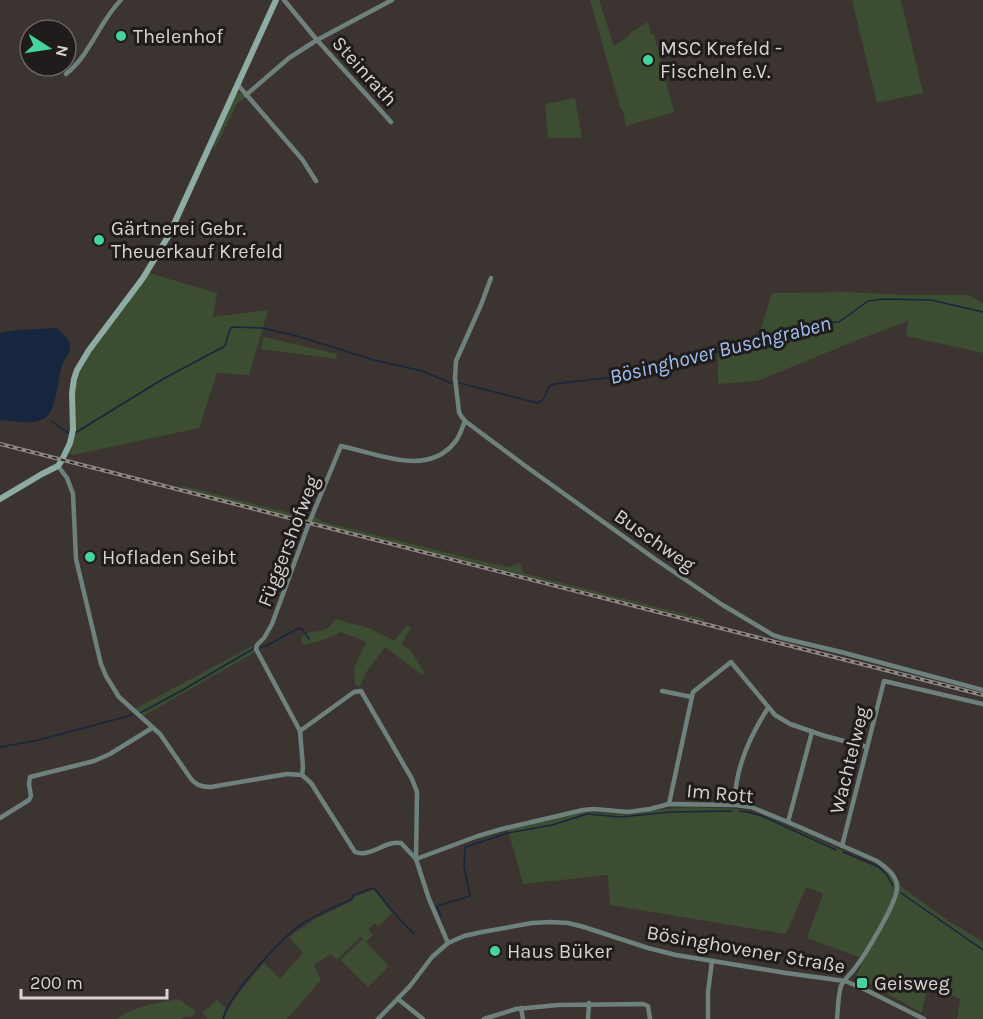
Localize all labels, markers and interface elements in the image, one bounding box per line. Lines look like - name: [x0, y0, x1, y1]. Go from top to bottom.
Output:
- north arrow: [18, 18, 78, 78]
- place label: Thelenhof: [133, 25, 223, 48]
- marker: Thelenhof: [114, 29, 128, 43]
- street label: Steinrath: [327, 32, 402, 111]
- place label: MSC Krefeld - Fischeln e.V.: [660, 37, 782, 83]
- text: N: [52, 43, 73, 59]
- marker: MSC Krefeld - Fischeln e.V.: [641, 53, 655, 67]
- place label: Gärtnerei Gebr. Theuerkauf Krefeld: [111, 217, 283, 263]
- marker: Gärtnerei Gebr. Theuerkauf Krefeld: [92, 233, 106, 247]
- water label: Bösinghover Buschgraben: [607, 311, 833, 389]
- street label: Függershofweg: [253, 472, 324, 610]
- street label: Buschweg: [610, 504, 700, 577]
- place label: Hofladen Seibt: [102, 546, 237, 569]
- marker: Hofladen Seibt: [83, 550, 97, 564]
- street label: Wachtelweg: [825, 704, 874, 816]
- street label: Im Rott: [685, 779, 755, 808]
- street label: Bösinghovener Straße: [645, 921, 847, 978]
- place label: Haus Büker: [507, 940, 613, 963]
- marker: Haus Büker: [488, 944, 502, 958]
- scale bar: [21, 962, 166, 1000]
- text: 200 m: [30, 972, 83, 994]
- place label: Geisweg: [874, 972, 950, 995]
- marker: Geisweg: [855, 976, 869, 990]

